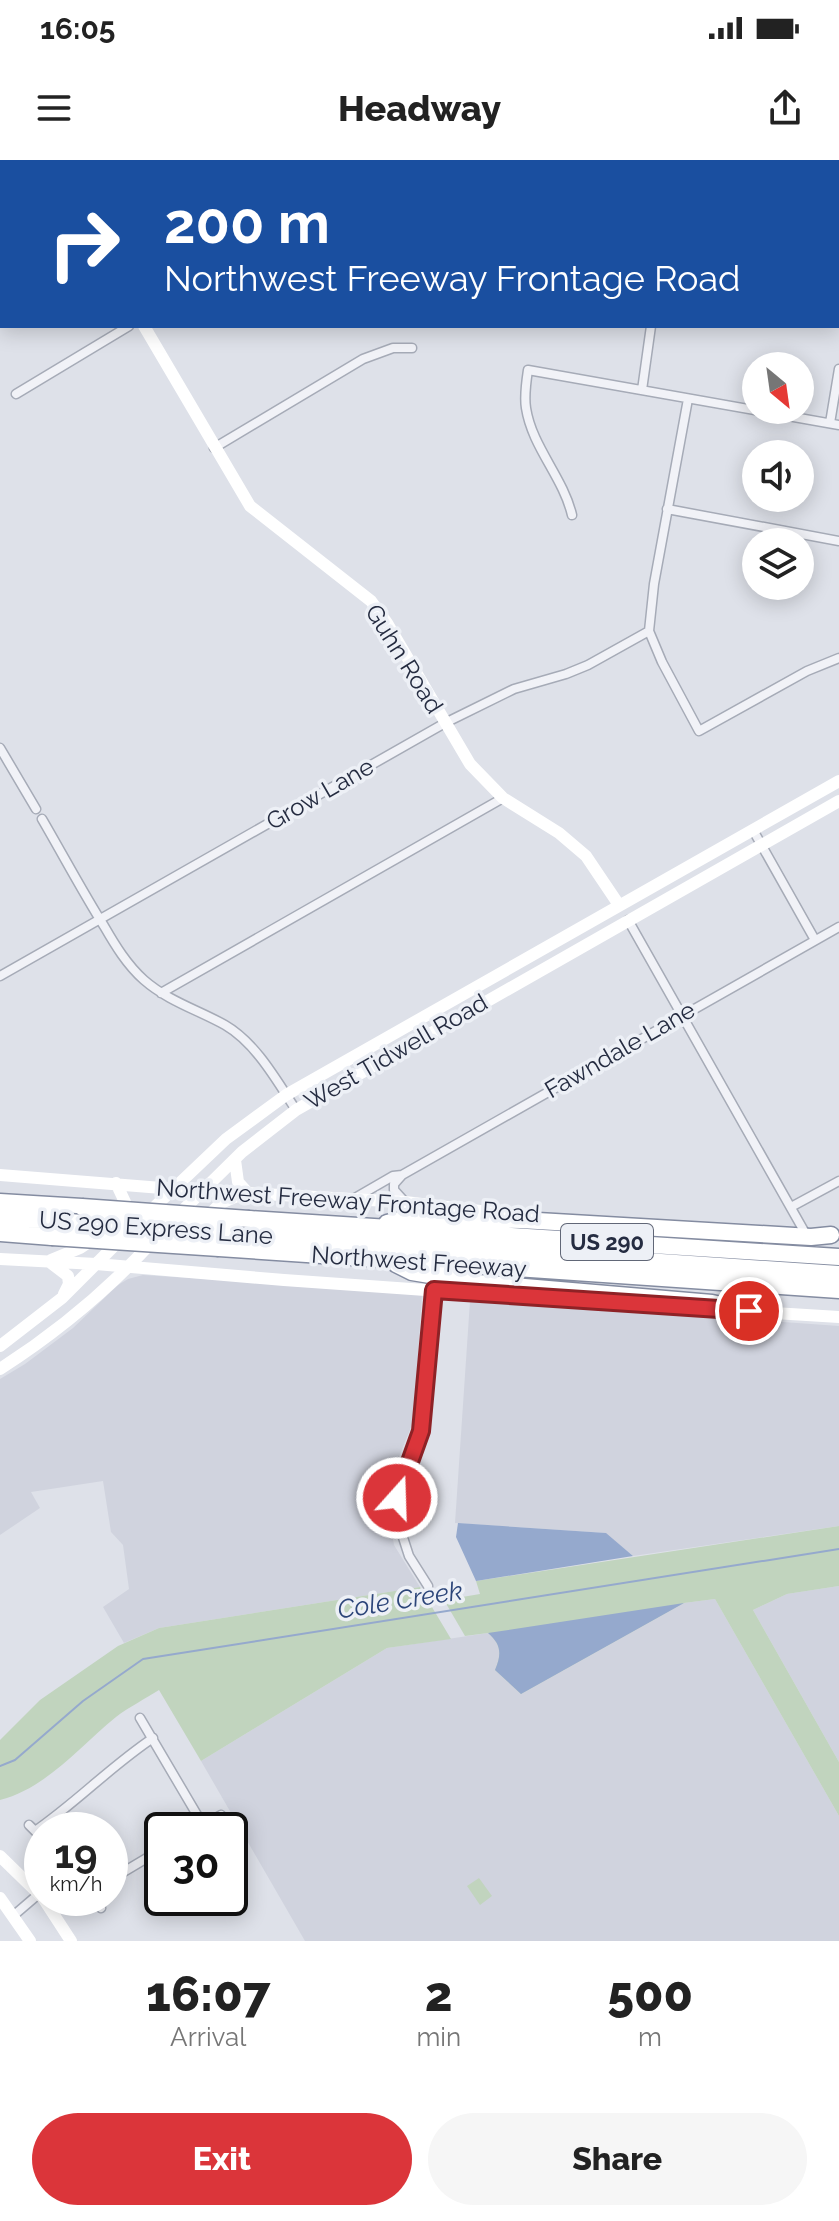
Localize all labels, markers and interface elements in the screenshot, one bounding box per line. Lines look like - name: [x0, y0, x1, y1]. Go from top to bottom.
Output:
- text: 16:05: [40, 11, 115, 46]
- icon: menu: [32, 86, 76, 130]
- icon: share: [763, 86, 807, 130]
- text: Headway: [338, 87, 501, 129]
- text: 200 m: [164, 190, 330, 256]
- icon: right: [32, 192, 136, 296]
- text: Northwest Freeway Frontage Road: [164, 257, 740, 299]
- north arrow: [742, 352, 814, 424]
- map controls: [742, 352, 814, 600]
- button: sound: [742, 440, 814, 512]
- button: layers: [742, 528, 814, 600]
- street label: Guhn Road: [360, 599, 449, 719]
- street label: Grow Lane: [261, 751, 379, 836]
- street label: West Tidwell Road: [299, 987, 492, 1116]
- street label: Fawndale Lane: [539, 995, 700, 1104]
- street label: Northwest Freeway Frontage Road: [155, 1173, 541, 1228]
- street label: US 290 Express Lane: [38, 1205, 274, 1250]
- road number: US 290: [561, 1224, 653, 1260]
- street label: Northwest Freeway: [310, 1240, 528, 1283]
- pin: [715, 1277, 783, 1345]
- icon: arrive: [727, 1289, 771, 1333]
- position arrow: [355, 1456, 439, 1540]
- water label: Cole Creek: [335, 1575, 465, 1625]
- speed limit sign: 30: [144, 1812, 248, 1916]
- text: 19: [54, 1830, 98, 1877]
- text: km/h: [50, 1872, 102, 1896]
- text: 16:07: [146, 1966, 270, 2022]
- text: 2: [425, 1966, 453, 2022]
- text: 500: [607, 1966, 693, 2022]
- text: Arrival: [170, 2022, 246, 2052]
- text: min: [416, 2022, 461, 2052]
- text: m: [638, 2022, 662, 2052]
- button: Exit: [32, 2113, 412, 2205]
- button: Share: [428, 2113, 807, 2205]

